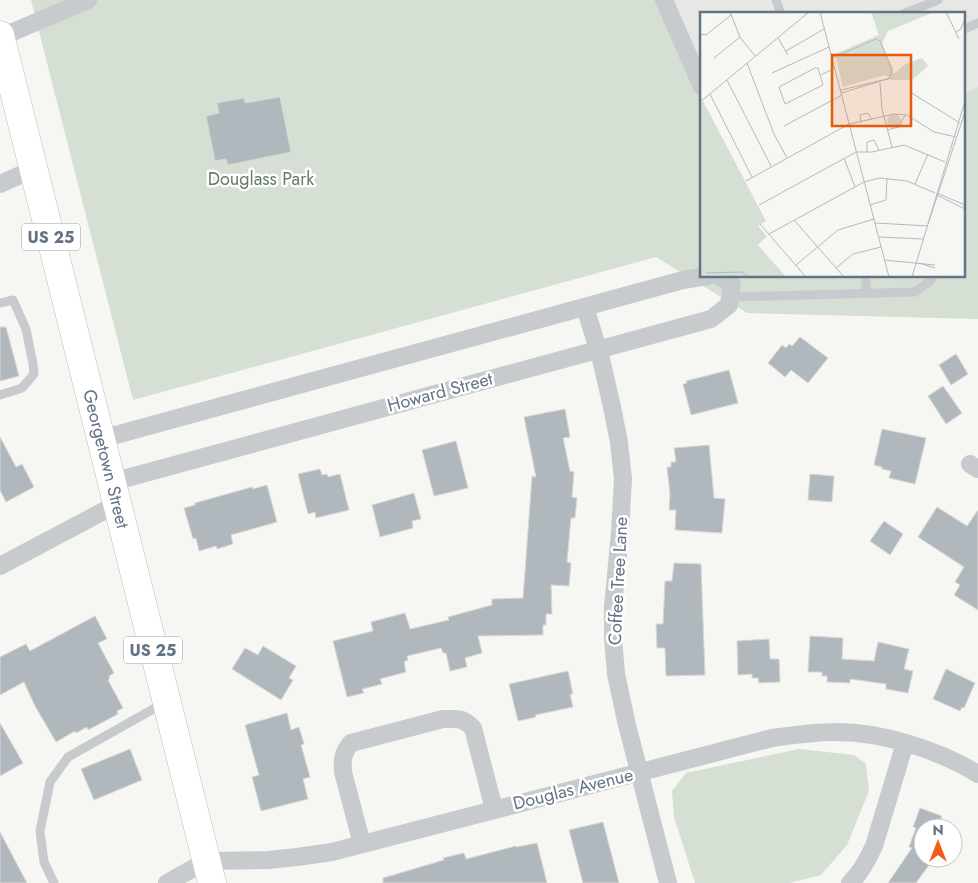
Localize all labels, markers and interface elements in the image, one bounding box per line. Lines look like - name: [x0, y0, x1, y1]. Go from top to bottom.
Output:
- inset map: [700, 12, 966, 278]
- park label: Douglass Park: [208, 166, 314, 192]
- road number: US 25: [22, 223, 80, 250]
- street label: Howard Street: [384, 365, 496, 419]
- street label: Georgetown Street: [76, 387, 136, 532]
- street label: Coffee Tree Lane: [602, 516, 634, 646]
- road number: US 25: [124, 636, 182, 664]
- street label: Douglas Avenue: [510, 761, 636, 817]
- north arrow: [913, 818, 963, 868]
- text: N: [932, 820, 944, 840]

